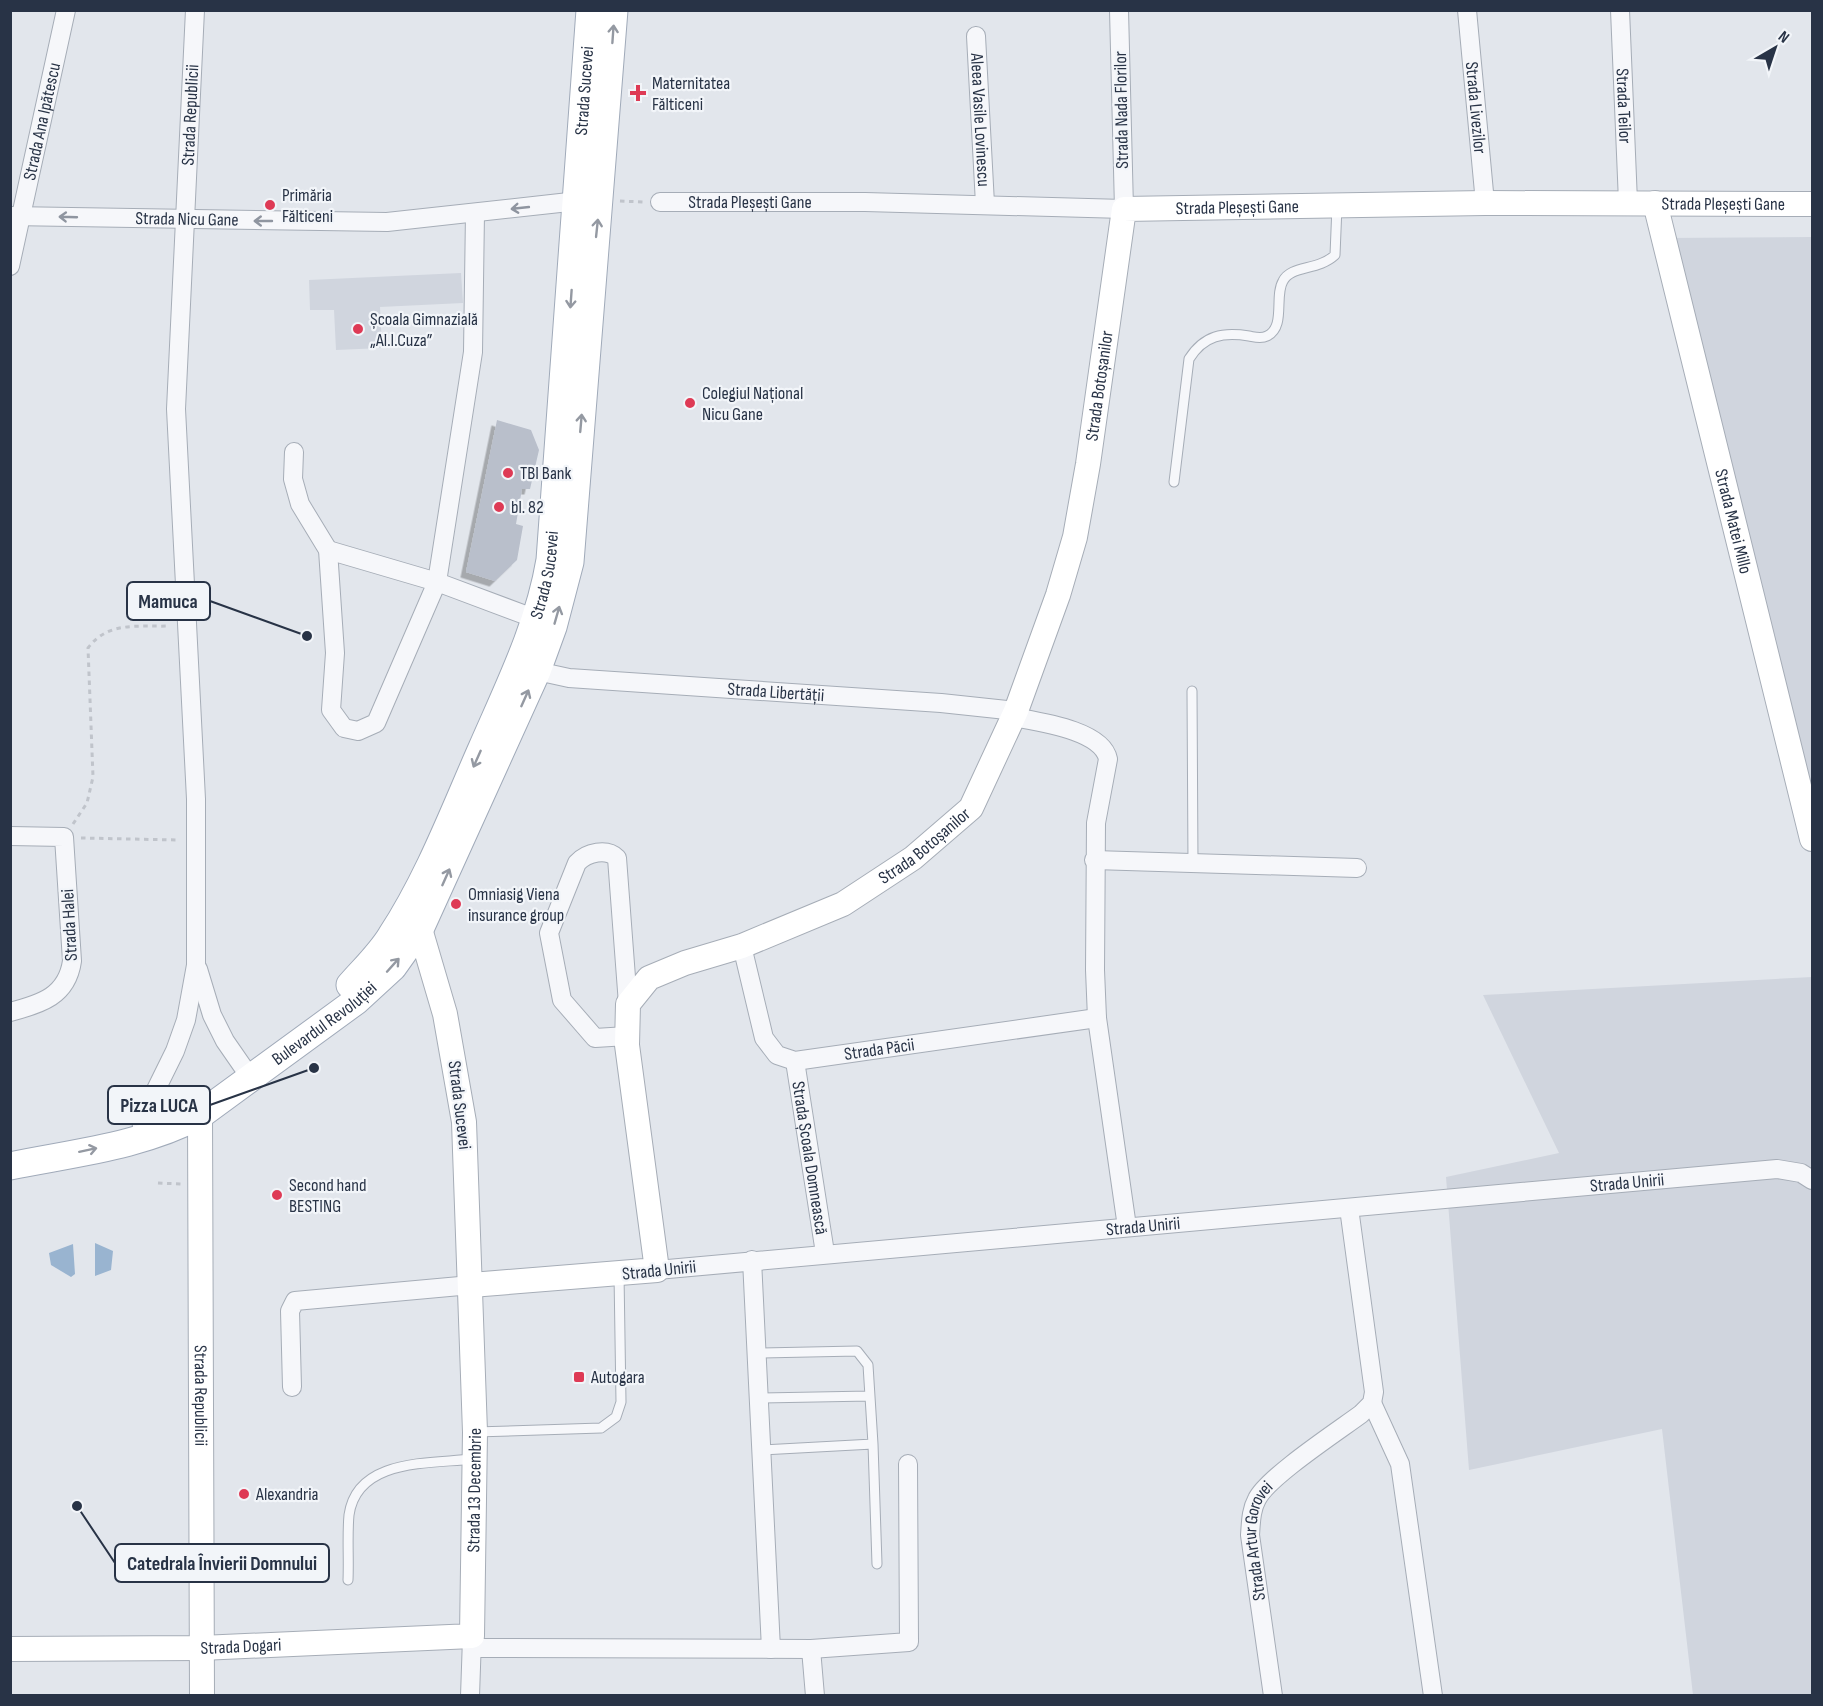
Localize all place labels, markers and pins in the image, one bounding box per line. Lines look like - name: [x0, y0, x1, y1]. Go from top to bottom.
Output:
- place label: Maternitatea Fălticeni: [652, 73, 730, 115]
- marker: Maternitatea Fălticeni: [629, 84, 647, 102]
- place label: Primăria Fălticeni: [282, 185, 333, 227]
- marker: Primăria Fălticeni: [263, 198, 277, 212]
- place label: Școala Gimnazială „Al.I.Cuza”: [370, 309, 478, 351]
- marker: Școala Gimnazială „Al.I.Cuza”: [351, 322, 365, 336]
- place label: Colegiul Național Nicu Gane: [702, 383, 803, 425]
- marker: Colegiul Național Nicu Gane: [683, 396, 697, 410]
- place label: TBI Bank: [520, 463, 572, 484]
- marker: TBI Bank: [501, 466, 515, 480]
- place label: bl. 82: [511, 497, 544, 518]
- marker: bl. 82: [492, 500, 506, 514]
- callout: Mamuca: [127, 582, 210, 620]
- place label: Omniasig Viena insurance group: [468, 884, 564, 926]
- marker: Omniasig Viena insurance group: [449, 897, 463, 911]
- callout: Pizza LUCA: [108, 1086, 210, 1124]
- place label: Second hand BESTING: [289, 1175, 366, 1217]
- marker: Second hand BESTING: [270, 1188, 284, 1202]
- place label: Autogara: [590, 1367, 645, 1388]
- marker: Autogara: [572, 1370, 586, 1384]
- place label: Alexandria: [255, 1484, 319, 1505]
- marker: Alexandria: [237, 1487, 251, 1501]
- callout: Catedrala Învierii Domnului: [115, 1544, 329, 1582]

